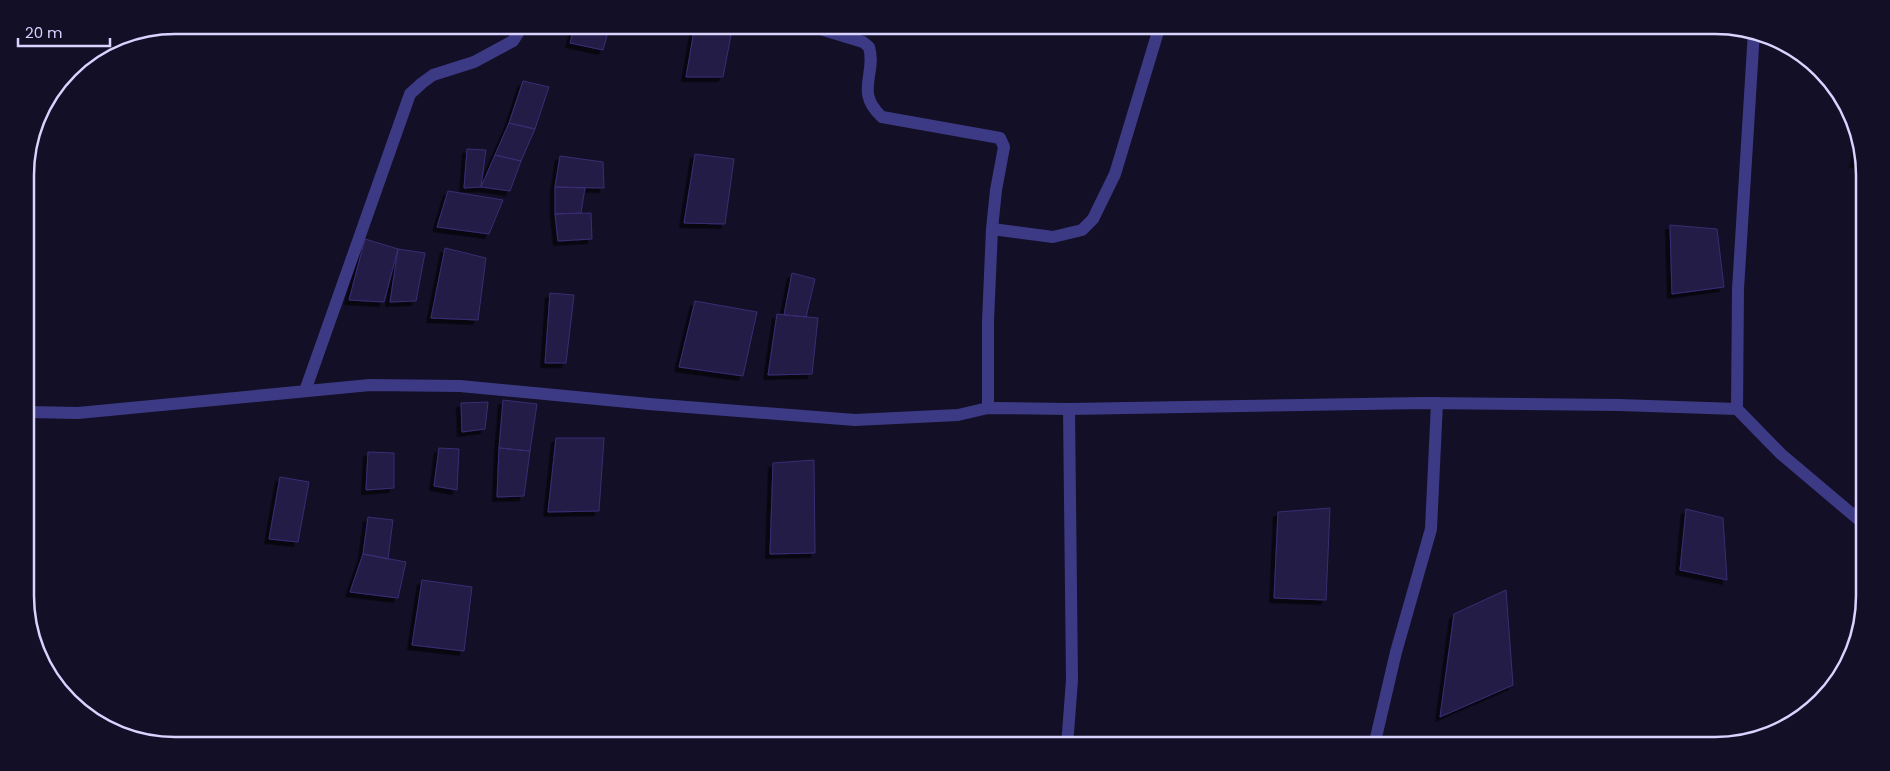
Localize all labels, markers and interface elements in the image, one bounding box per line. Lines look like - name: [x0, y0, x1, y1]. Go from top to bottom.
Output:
- scale bar: [18, 15, 110, 47]
- text: 20 m: [25, 22, 63, 43]

